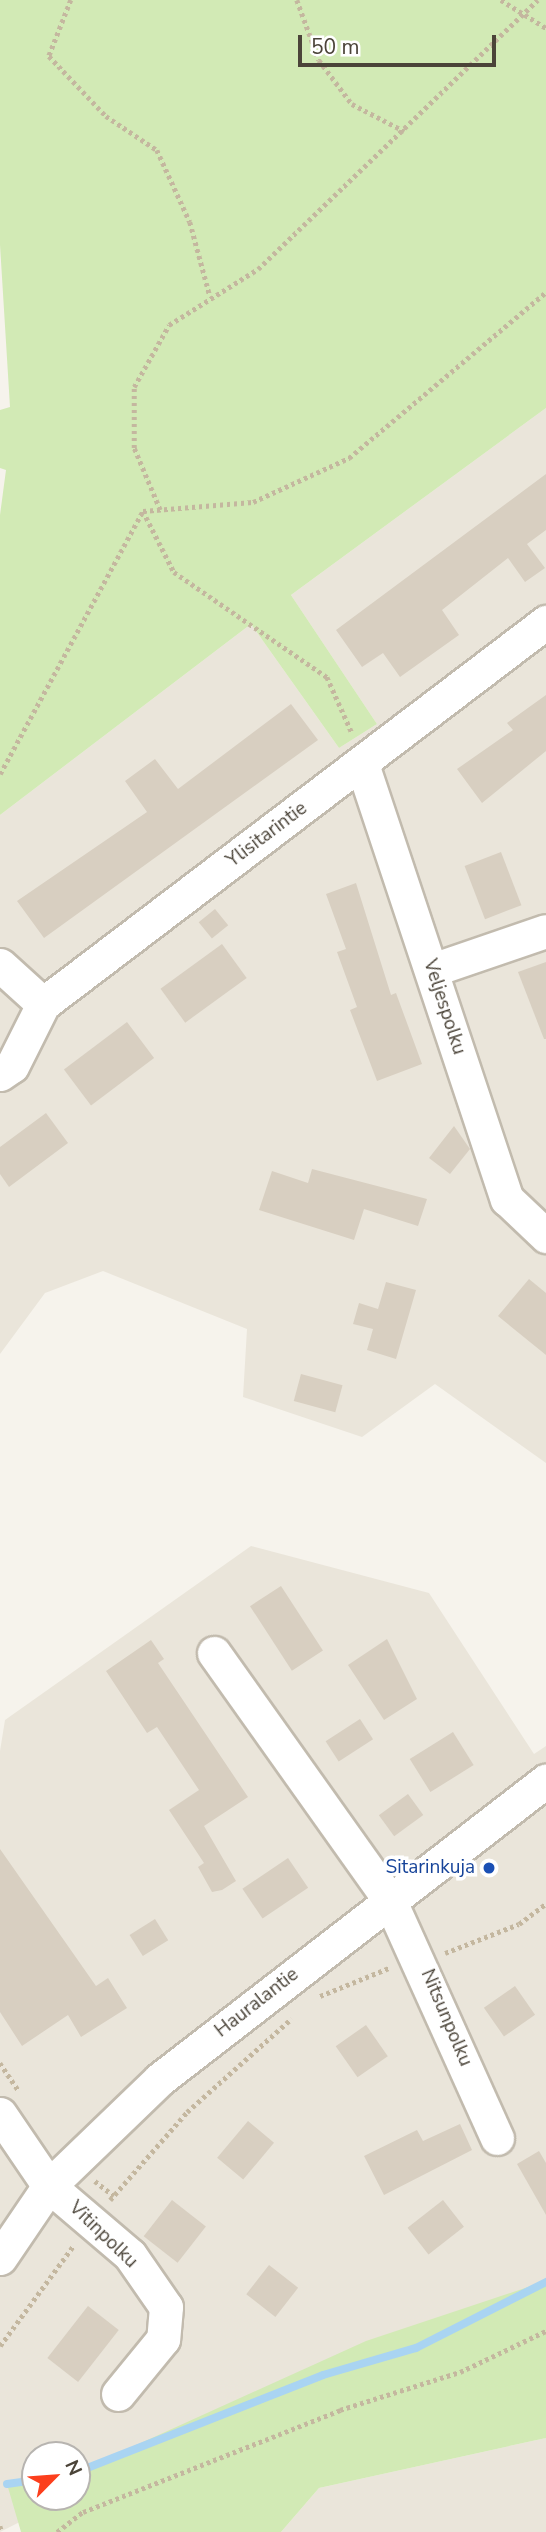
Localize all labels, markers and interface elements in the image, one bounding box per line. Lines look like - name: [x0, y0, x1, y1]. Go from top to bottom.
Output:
- scale bar: [301, 21, 499, 65]
- text: 50 m: [311, 33, 360, 61]
- street label: Ylisitarintie: [222, 797, 312, 873]
- street label: Veljespolku: [418, 956, 470, 1058]
- place label: Sitarinkuja: [385, 1857, 475, 1879]
- marker: Sitarinkuja: [481, 1860, 497, 1876]
- street label: Hauralantie: [211, 1963, 303, 2043]
- street label: Nitsunpolku: [415, 1966, 477, 2070]
- street label: Vitinpolku: [64, 2197, 142, 2273]
- north arrow: [21, 2441, 91, 2511]
- text: N: [58, 2456, 88, 2480]

